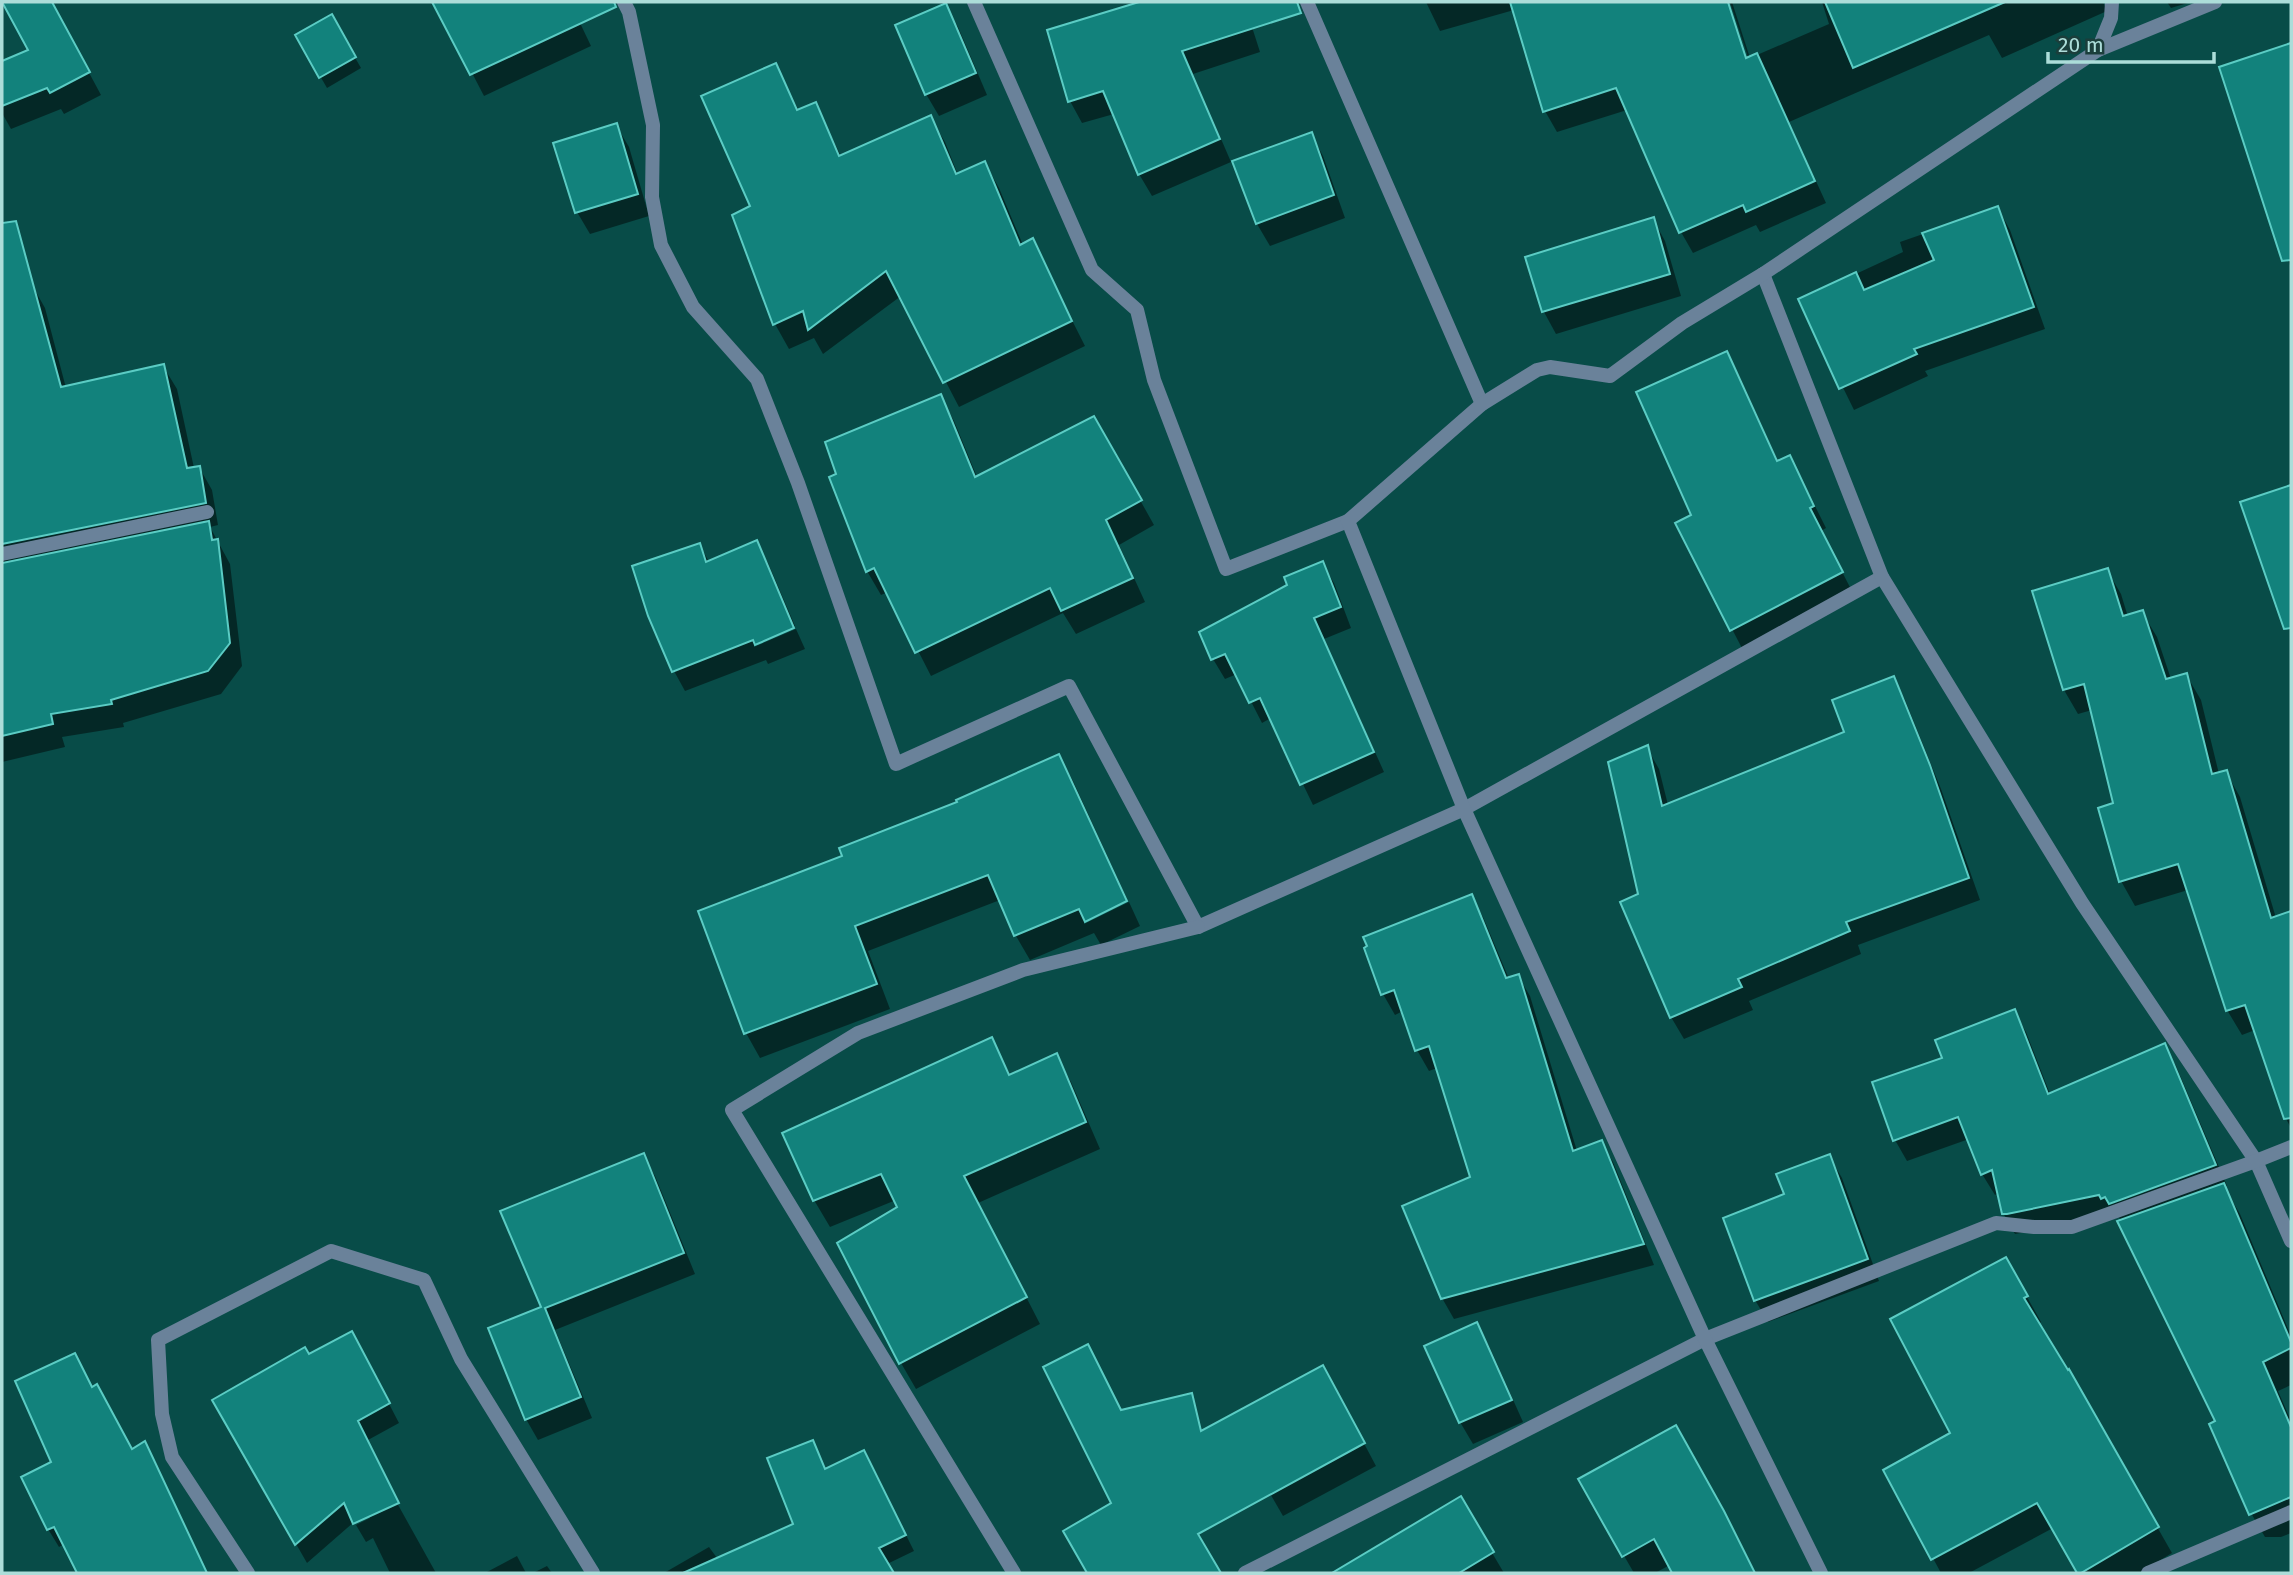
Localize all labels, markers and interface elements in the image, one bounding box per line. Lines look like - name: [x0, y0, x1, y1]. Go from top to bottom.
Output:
- scale bar: [2048, 21, 2214, 65]
- text: 20 m: [2058, 32, 2104, 58]

